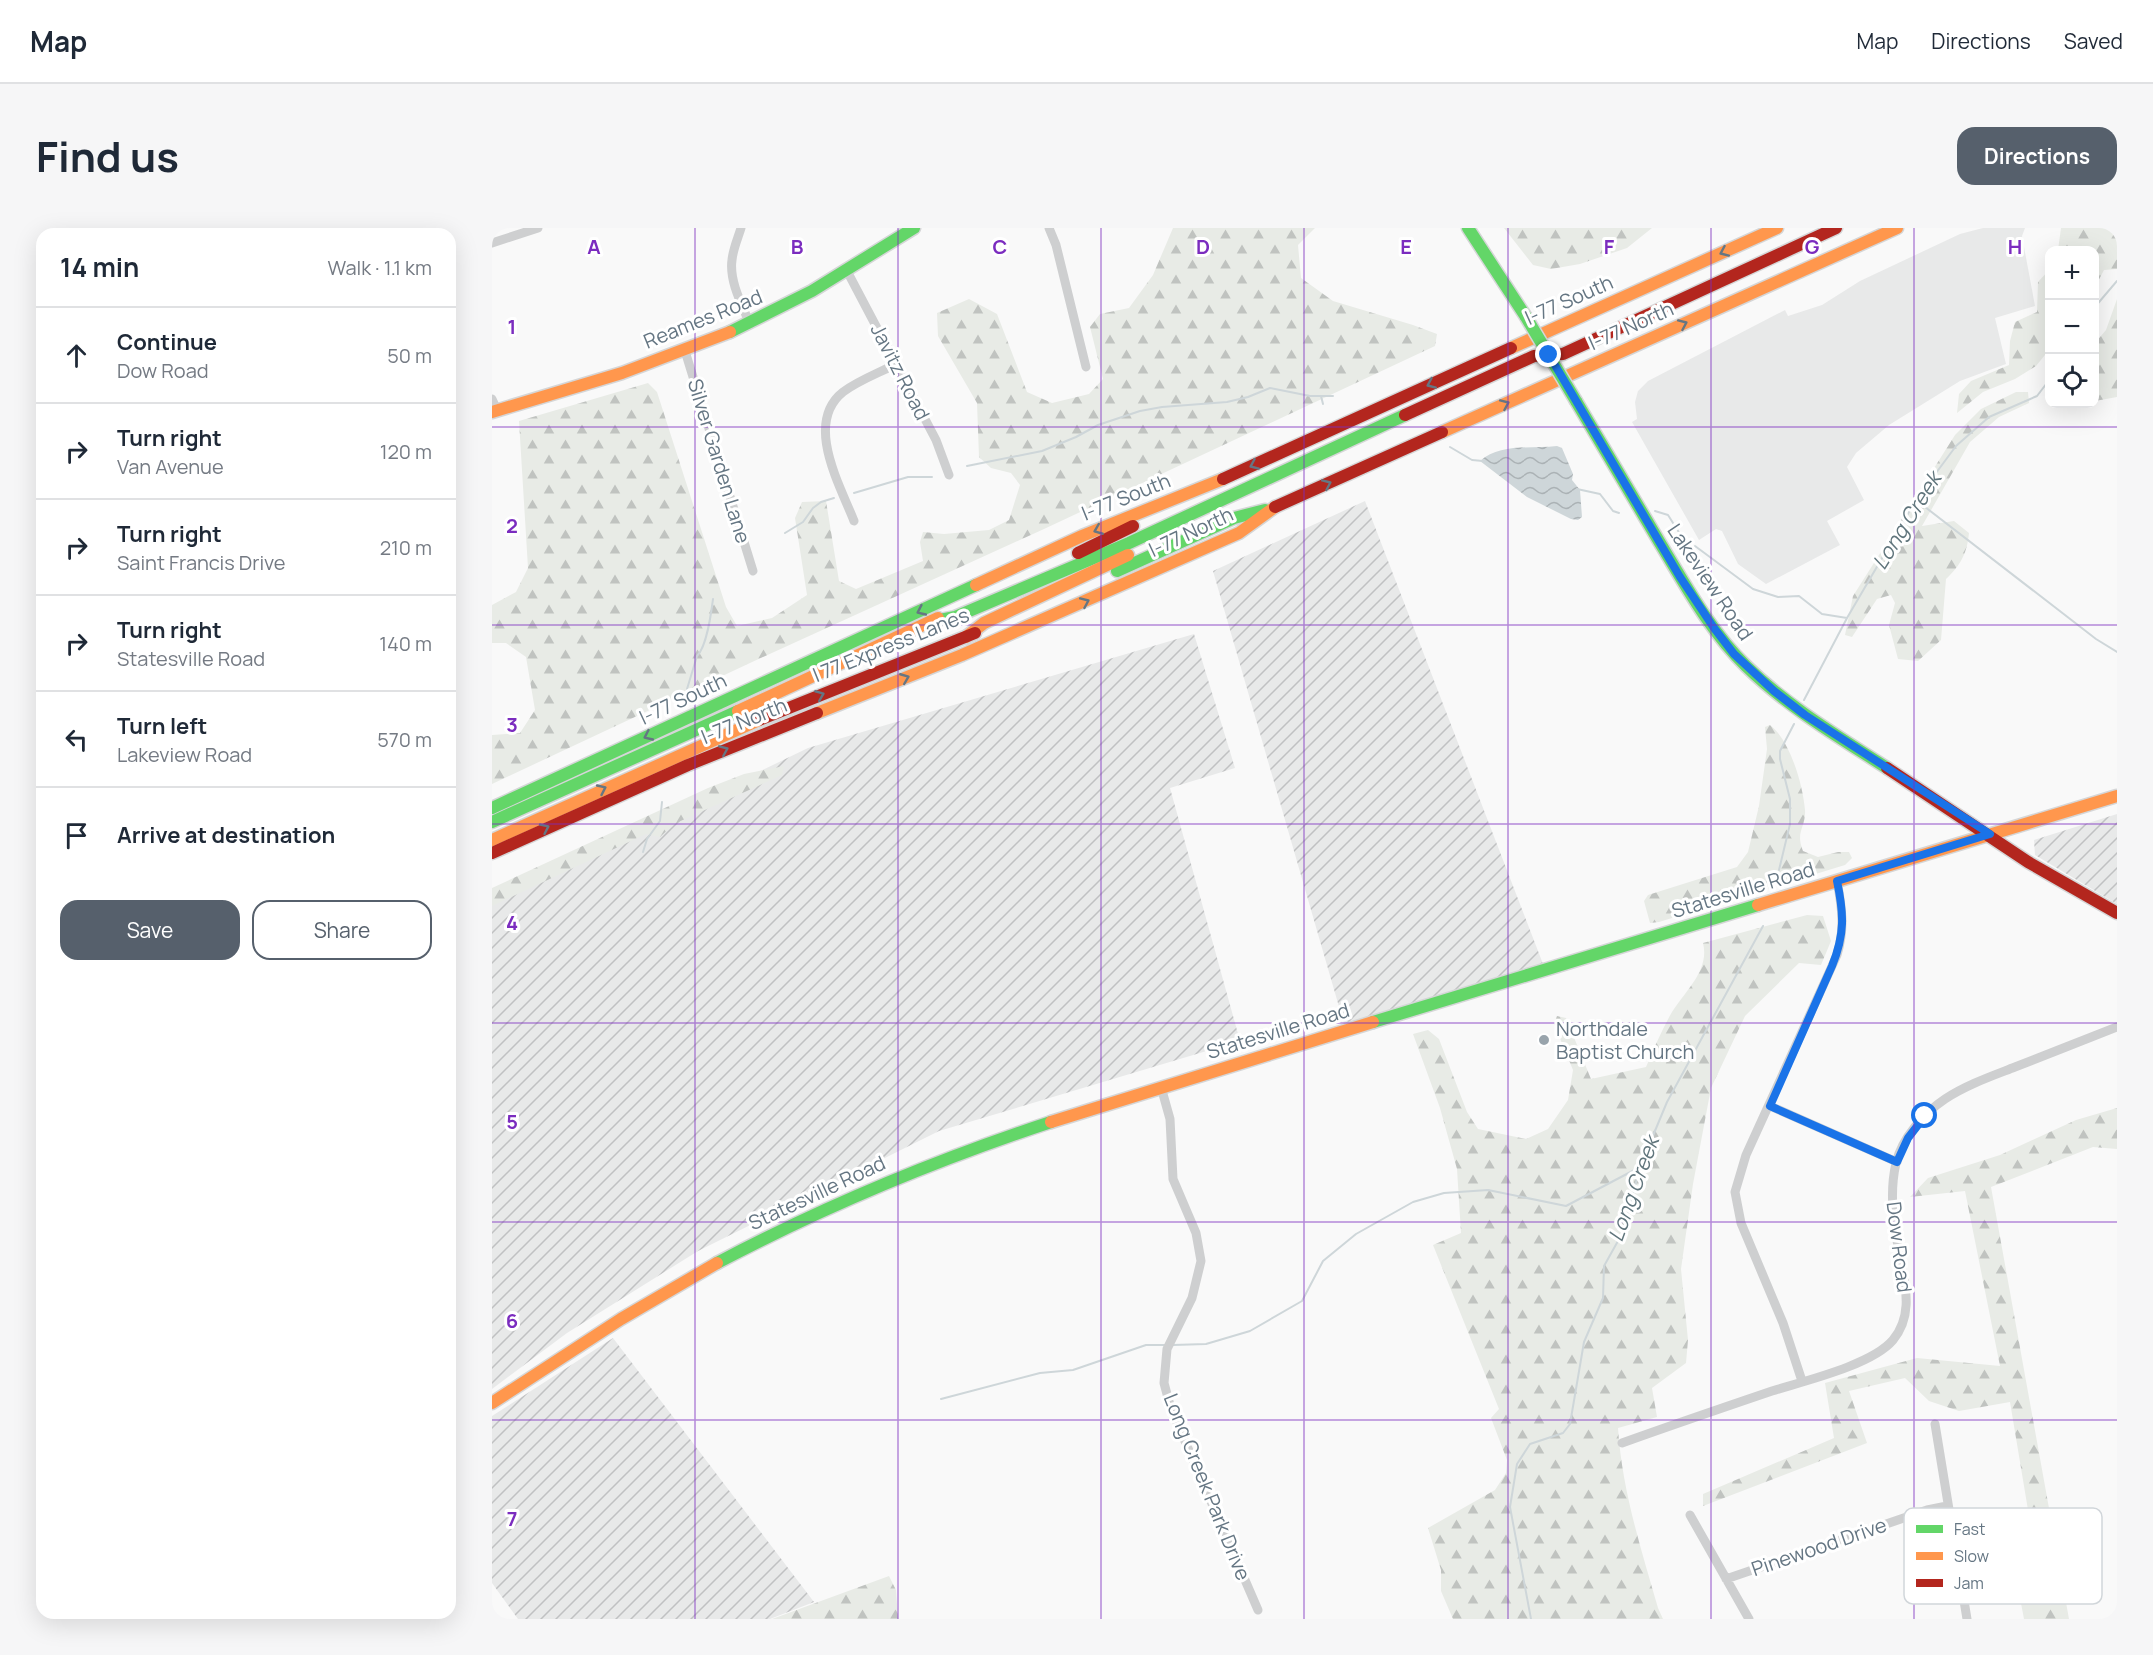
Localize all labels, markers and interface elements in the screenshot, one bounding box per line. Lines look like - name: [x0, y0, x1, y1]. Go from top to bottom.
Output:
- text: Map: [30, 22, 87, 60]
- text: Map: [1857, 27, 1898, 55]
- text: Directions: [1931, 27, 2031, 55]
- text: Saved: [2064, 27, 2123, 55]
- text: Find us: [36, 127, 179, 185]
- button: Directions: [1957, 127, 2117, 185]
- text: A: [587, 233, 601, 260]
- text: B: [791, 233, 804, 260]
- text: C: [993, 233, 1007, 260]
- text: D: [1196, 233, 1210, 260]
- text: E: [1400, 233, 1412, 260]
- text: F: [1604, 233, 1615, 260]
- text: G: [1805, 233, 1820, 260]
- text: H: [2008, 233, 2022, 260]
- one-way arrow: [1719, 245, 1730, 257]
- map controls: [2045, 246, 2099, 408]
- button: +: [2045, 246, 2099, 300]
- text: 14 min: [60, 249, 139, 285]
- text: Walk · 1.1 km: [328, 254, 432, 281]
- street label: I-77 South: [1521, 268, 1617, 331]
- street label: Reames Road: [639, 282, 766, 355]
- street label: I-77 North: [1584, 295, 1678, 356]
- button: −: [2045, 300, 2099, 354]
- text: 1: [508, 313, 516, 340]
- street label: Javitz Road: [865, 319, 936, 425]
- one-way arrow: [1677, 320, 1688, 332]
- text: Continue: [117, 327, 217, 357]
- icon: ahead: [60, 339, 93, 372]
- route end: [1535, 341, 1561, 367]
- text: 50 m: [387, 342, 432, 369]
- button: locate: [2045, 354, 2099, 408]
- text: Dow Road: [117, 357, 209, 384]
- street label: Silver Garden Lane: [682, 375, 757, 546]
- one-way arrow: [1427, 377, 1438, 389]
- one-way arrow: [1499, 399, 1510, 411]
- text: Turn right: [117, 423, 222, 453]
- icon: right: [60, 435, 93, 468]
- text: 120 m: [380, 438, 432, 465]
- text: Van Avenue: [117, 453, 224, 480]
- one-way arrow: [1249, 457, 1260, 469]
- water label: Long Creek: [1865, 464, 1948, 574]
- street label: I-77 South: [1077, 466, 1174, 527]
- one-way arrow: [1321, 479, 1332, 491]
- street label: I-77 North: [1144, 500, 1237, 563]
- text: 2: [506, 512, 518, 539]
- street label: Lakeview Road: [1661, 518, 1759, 645]
- text: Turn right: [117, 519, 222, 549]
- one-way arrow: [1093, 523, 1104, 535]
- icon: right: [60, 531, 93, 564]
- text: 210 m: [380, 534, 432, 561]
- text: Saint Francis Drive: [117, 549, 286, 576]
- one-way arrow: [1078, 598, 1089, 610]
- street label: I 77 Express Lanes: [809, 601, 973, 688]
- one-way arrow: [916, 603, 927, 615]
- text: Turn right: [117, 615, 222, 645]
- icon: right: [60, 627, 93, 660]
- text: 140 m: [379, 630, 432, 657]
- text: Statesville Road: [117, 645, 265, 672]
- street label: I-77 South: [635, 667, 731, 731]
- one-way arrow: [899, 673, 910, 685]
- one-way arrow: [814, 690, 825, 702]
- street label: I-77 North: [697, 691, 791, 750]
- text: Turn left: [117, 711, 207, 741]
- text: 3: [506, 711, 518, 738]
- icon: left: [60, 723, 93, 756]
- text: 570 m: [377, 726, 432, 753]
- one-way arrow: [644, 729, 655, 741]
- text: Lakeview Road: [117, 741, 252, 768]
- one-way arrow: [717, 745, 728, 757]
- one-way arrow: [596, 784, 607, 796]
- icon: arrive: [60, 819, 93, 852]
- text: Arrive at destination: [117, 820, 335, 850]
- one-way arrow: [539, 824, 550, 836]
- street label: Statesville Road: [1668, 855, 1818, 924]
- button: Save: [60, 900, 240, 960]
- button: Share: [252, 900, 432, 960]
- text: 4: [506, 909, 518, 936]
- street label: Statesville Road: [1203, 996, 1353, 1065]
- place label: Northdale Baptist Church: [1556, 1015, 1694, 1065]
- marker: Northdale Baptist Church: [1537, 1033, 1551, 1047]
- route start: [1911, 1102, 1937, 1128]
- text: 5: [506, 1108, 518, 1135]
- water label: Long Creek: [1601, 1130, 1666, 1245]
- street label: Statesville Road: [744, 1149, 890, 1236]
- street label: Dow Road: [1881, 1200, 1918, 1294]
- text: 6: [506, 1307, 518, 1334]
- street label: Long Creek Park Drive: [1158, 1390, 1257, 1584]
- text: 7: [507, 1505, 517, 1532]
- legend: [1904, 1508, 2102, 1604]
- street label: Pinewood Drive: [1748, 1511, 1890, 1582]
- text: Fast: [1954, 1518, 1985, 1540]
- text: Slow: [1954, 1545, 1989, 1567]
- text: Jam: [1954, 1572, 1984, 1594]

